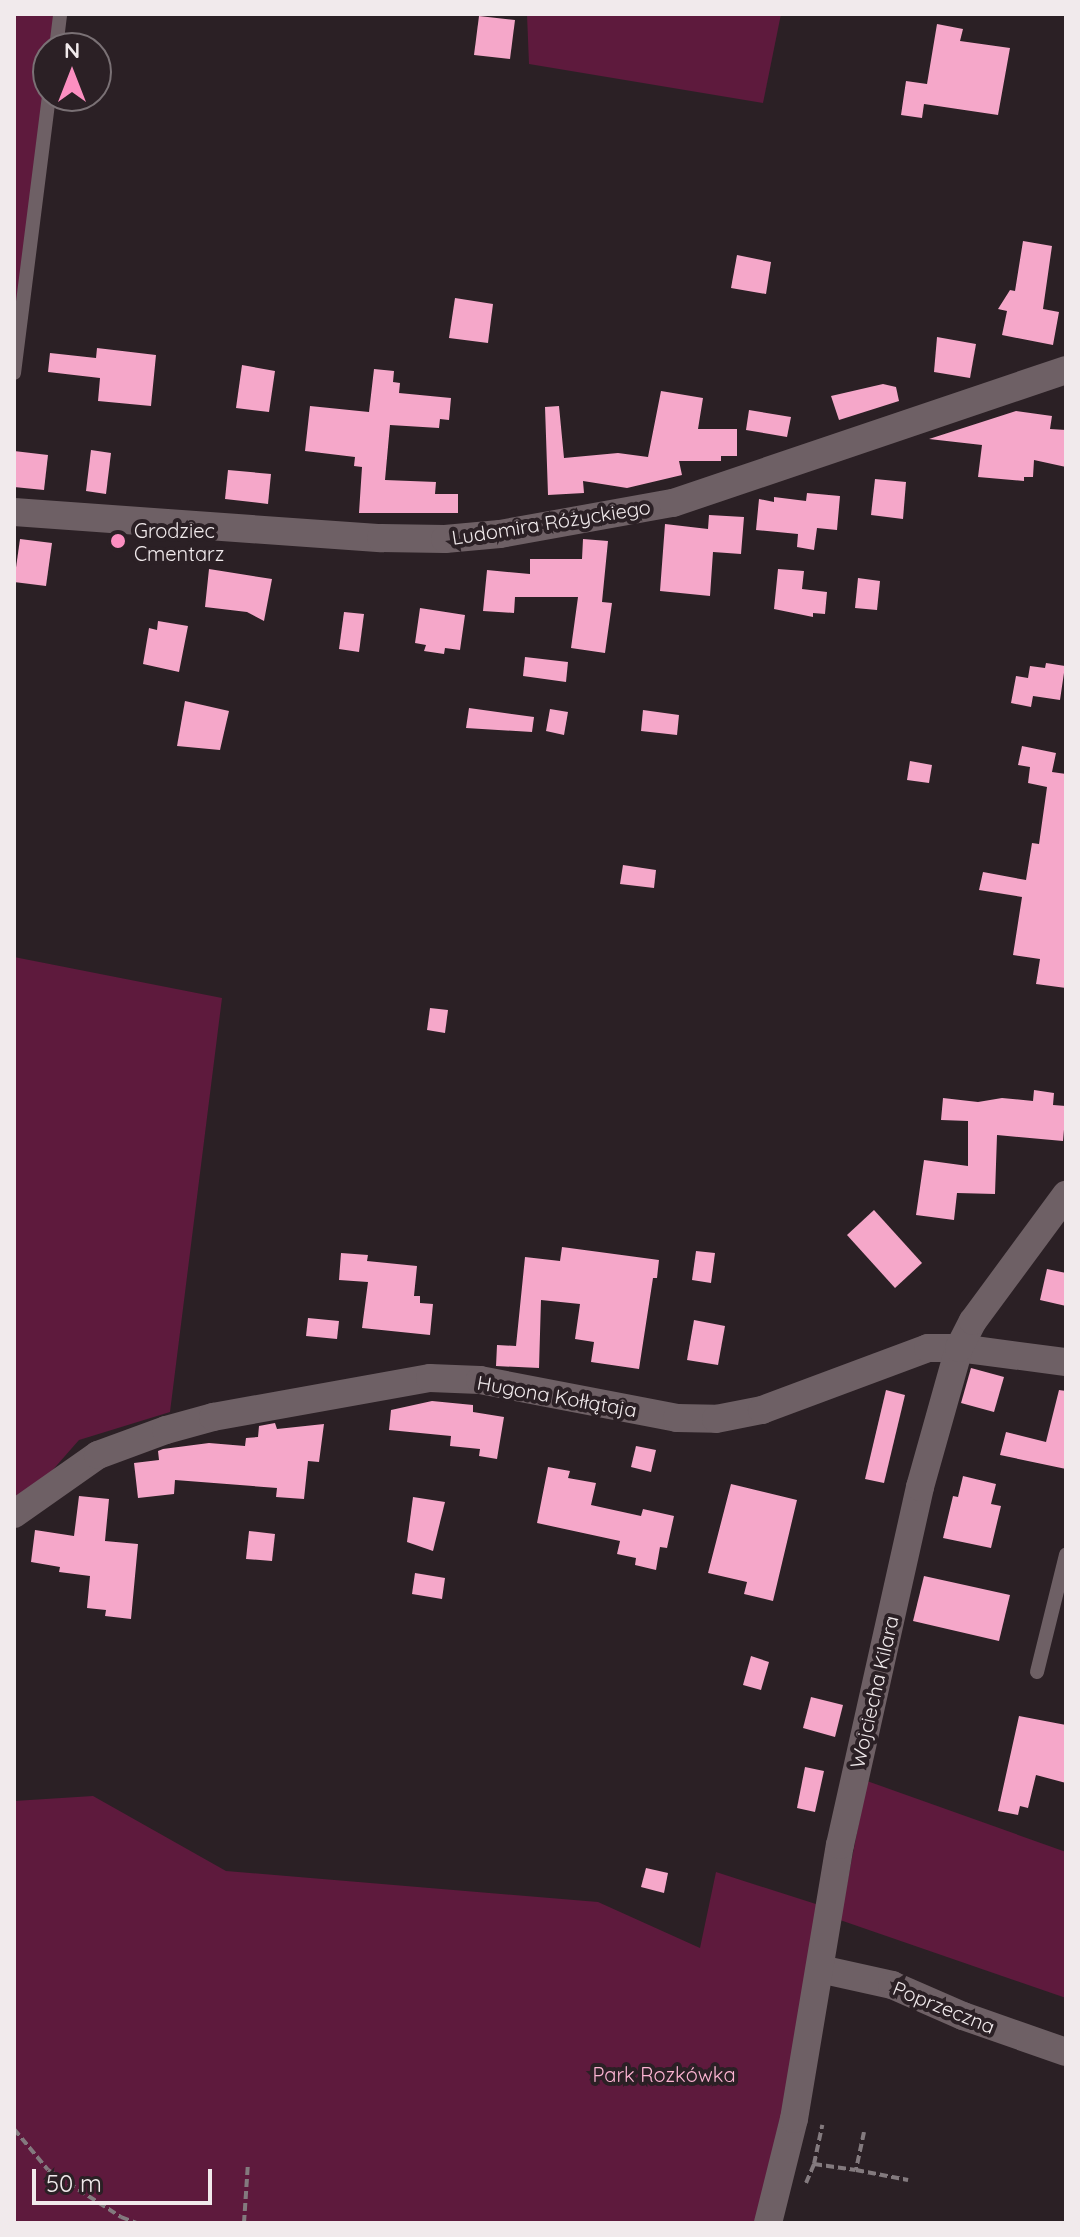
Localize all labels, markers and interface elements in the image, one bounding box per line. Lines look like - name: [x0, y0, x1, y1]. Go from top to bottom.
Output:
- north arrow: [32, 32, 112, 112]
- text: N: [64, 36, 80, 64]
- street label: Ludomira Różyckiego: [450, 494, 652, 550]
- place label: Grodziec Cmentarz: [134, 518, 224, 565]
- marker: Grodziec Cmentarz: [109, 532, 127, 550]
- street label: Hugona Kołłątaja: [475, 1370, 639, 1422]
- street label: Wojciecha Kilara: [845, 1613, 903, 1771]
- street label: Poprzeczna: [889, 1976, 999, 2038]
- park label: Park Rozkówka: [592, 2062, 736, 2086]
- scale bar: [36, 2153, 216, 2203]
- text: 50 m: [46, 2168, 102, 2198]

